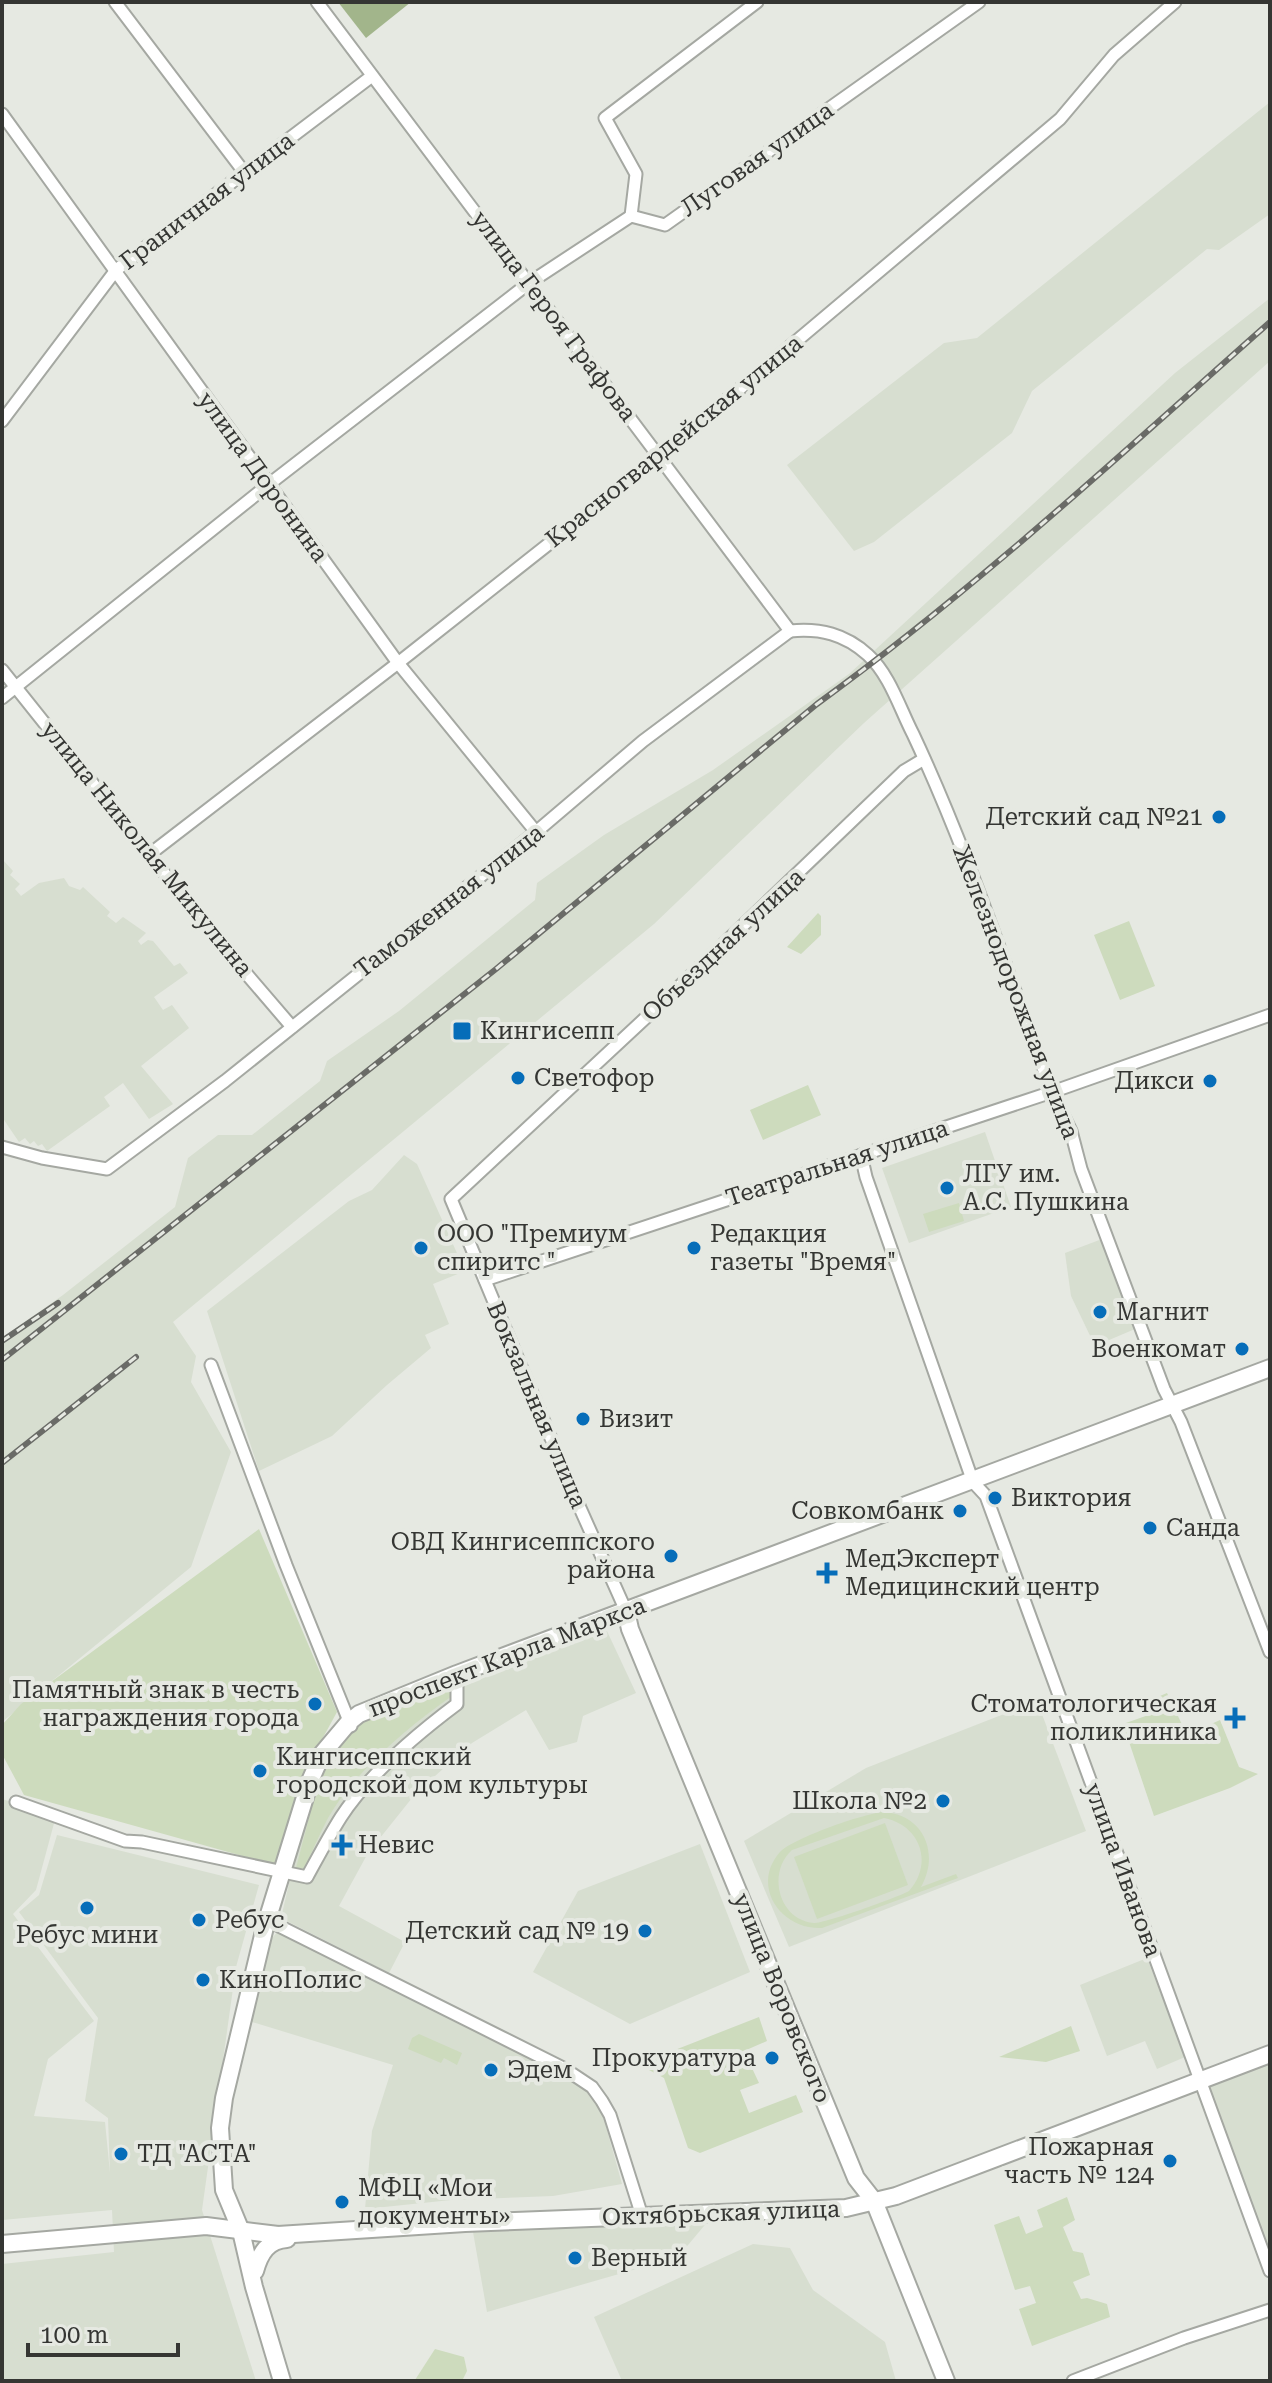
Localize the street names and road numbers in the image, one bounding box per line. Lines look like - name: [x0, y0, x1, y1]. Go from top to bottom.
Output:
- street label: Луговая улица: [675, 96, 839, 222]
- street label: Граничная улица: [114, 126, 300, 276]
- street label: улица Героя Графова: [466, 205, 642, 427]
- street label: Красногвардейская улица: [540, 329, 808, 553]
- street label: улица Доронина: [192, 386, 334, 568]
- street label: улица Николая Микулина: [35, 716, 259, 982]
- street label: Таможенная улица: [349, 818, 549, 984]
- street label: Железнодорожная улица: [947, 841, 1085, 1143]
- street label: Объездная улица: [636, 863, 810, 1027]
- street label: Театральная улица: [722, 1114, 952, 1212]
- street label: Вокзальная улица: [481, 1298, 593, 1512]
- street label: проспект Карла Маркса: [365, 1591, 649, 1723]
- street label: улица Иванова: [1079, 1779, 1167, 1961]
- street label: улица Воровского: [727, 1889, 837, 2107]
- street label: Октябрьская улица: [602, 2195, 840, 2231]

